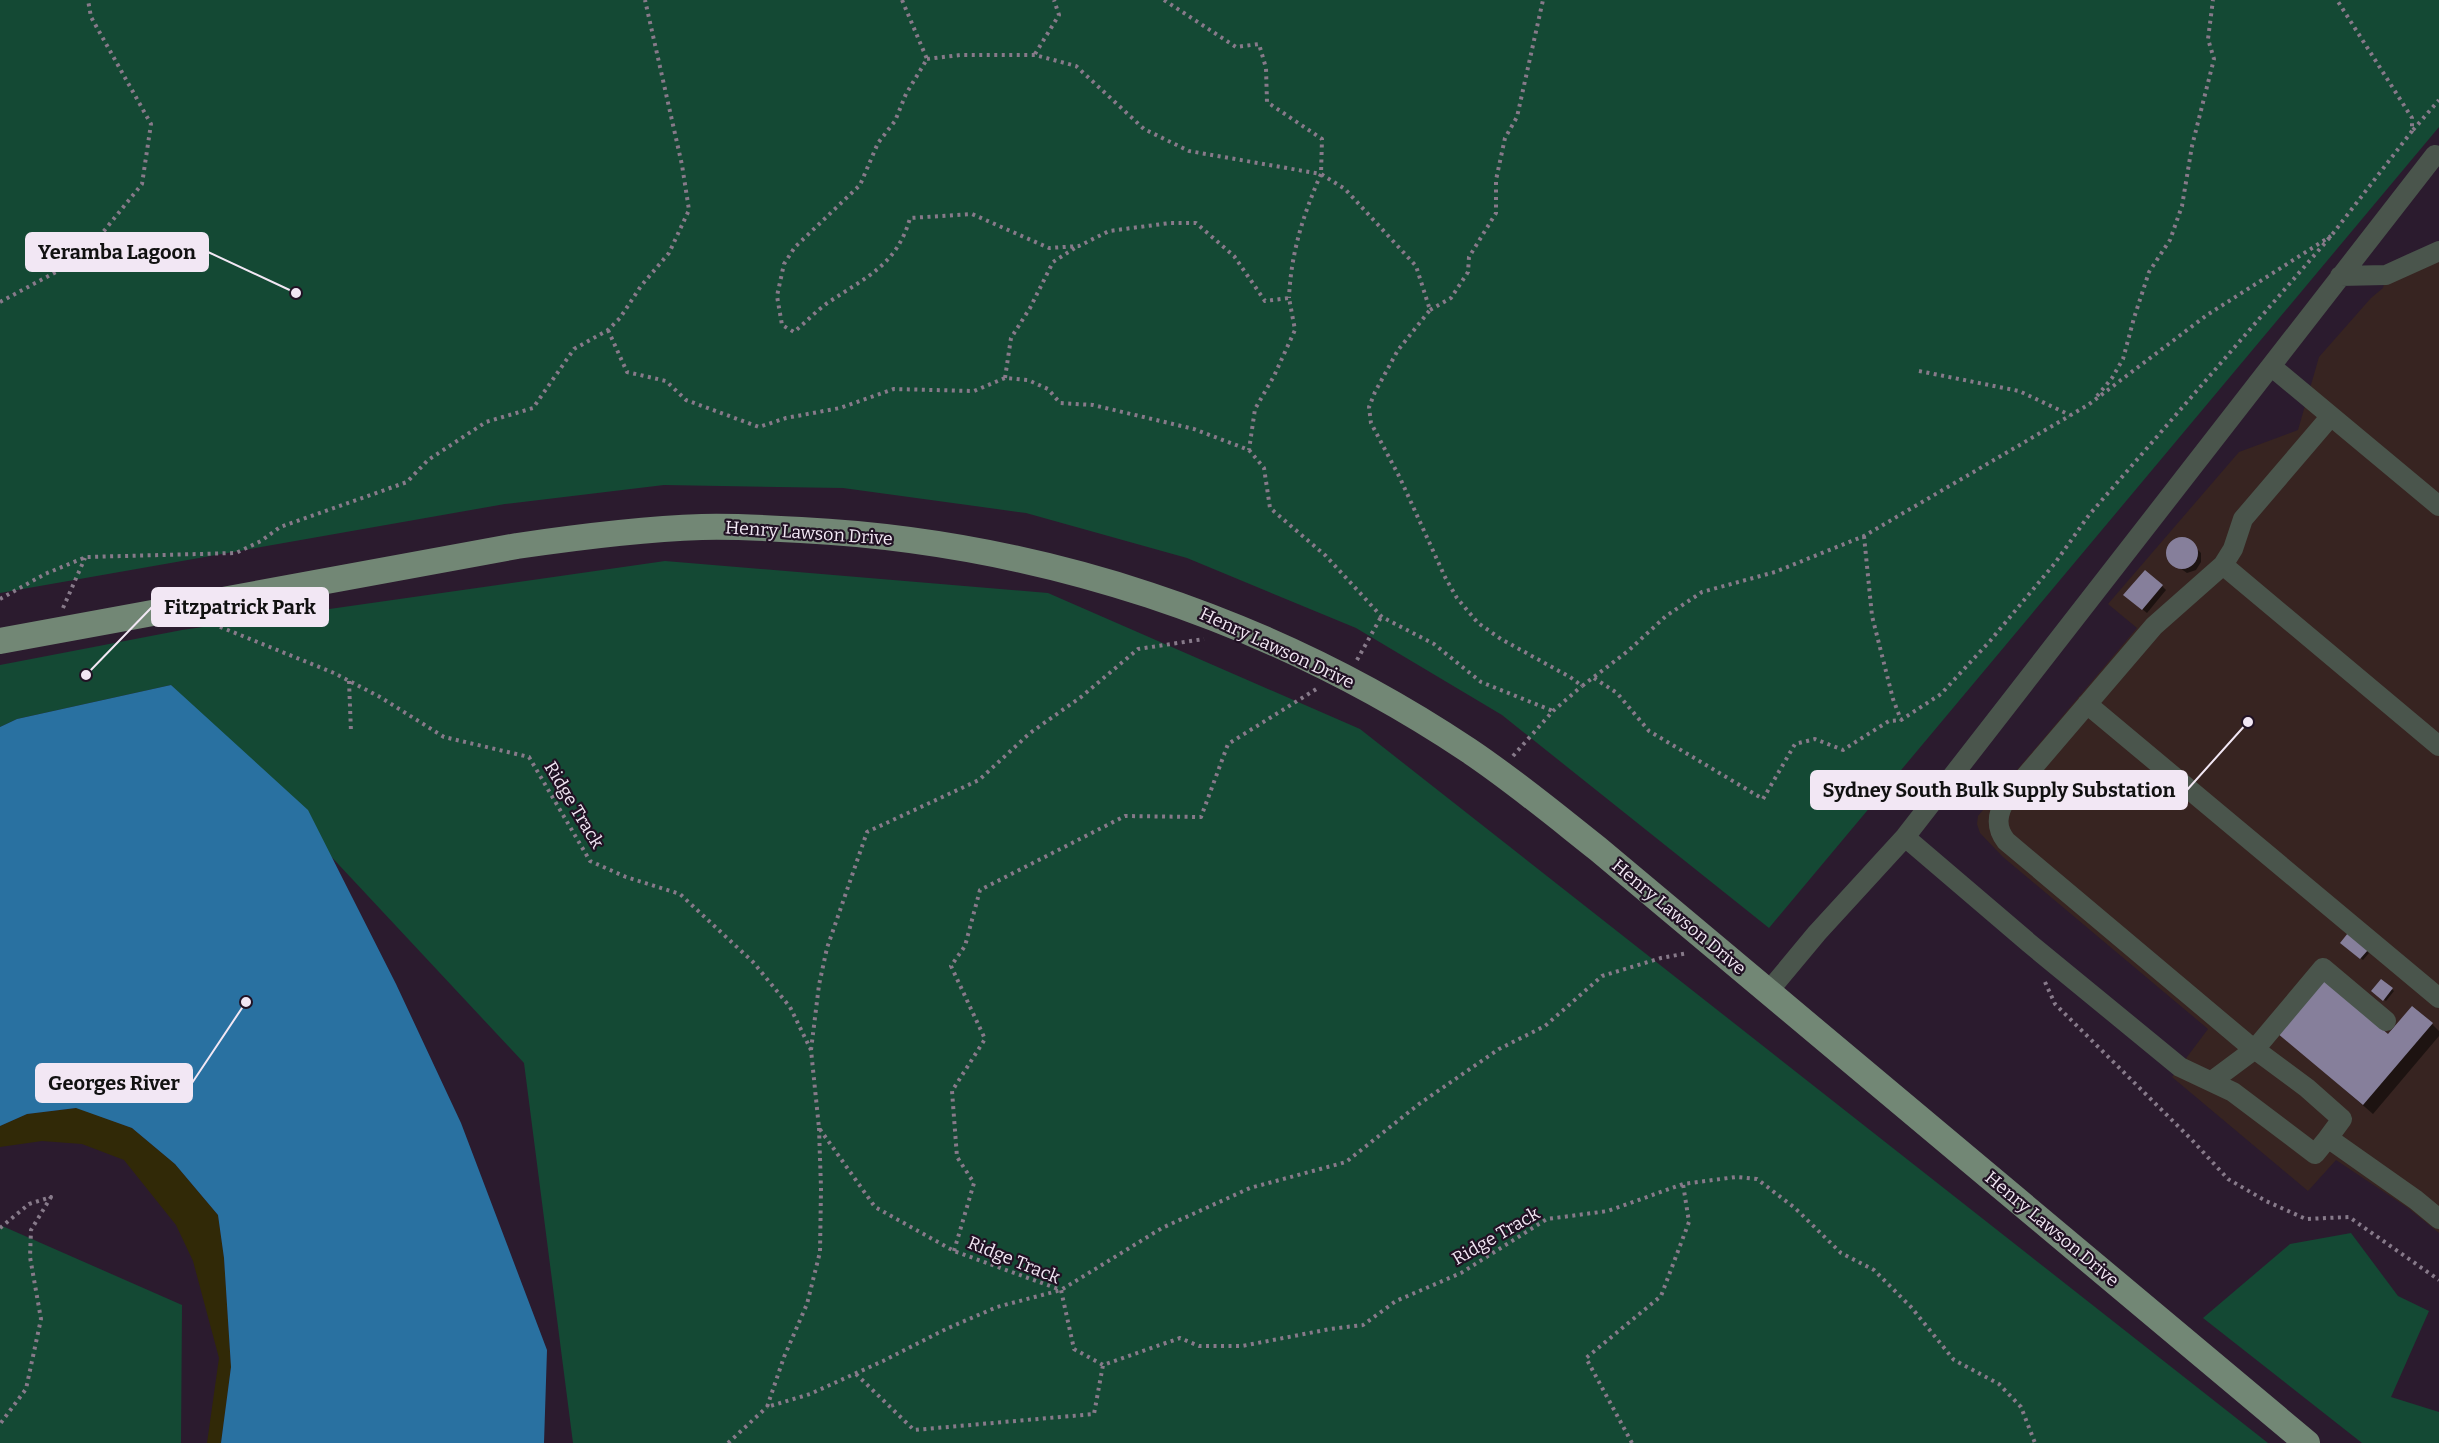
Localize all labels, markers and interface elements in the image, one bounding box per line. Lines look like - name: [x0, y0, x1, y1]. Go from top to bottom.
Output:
- callout: Yeramba Lagoon: [26, 233, 208, 271]
- text: Yeramba Lagoon: [38, 240, 196, 264]
- street label: Henry Lawson Drive: [724, 516, 894, 550]
- callout: Fitzpatrick Park: [152, 588, 328, 626]
- text: Fitzpatrick Park: [164, 595, 316, 619]
- street label: Henry Lawson Drive: [1196, 603, 1358, 693]
- street label: Ridge Track: [539, 758, 609, 853]
- callout: Sydney South Bulk Supply Substation: [1811, 771, 2187, 809]
- text: Sydney South Bulk Supply Substation: [1823, 778, 2175, 802]
- street label: Henry Lawson Drive: [1608, 855, 1750, 979]
- callout: Georges River: [36, 1064, 192, 1102]
- text: Georges River: [48, 1071, 181, 1095]
- street label: Henry Lawson Drive: [1981, 1167, 2123, 1291]
- street label: Ridge Track: [1448, 1202, 1544, 1270]
- street label: Ridge Track: [965, 1232, 1064, 1289]

